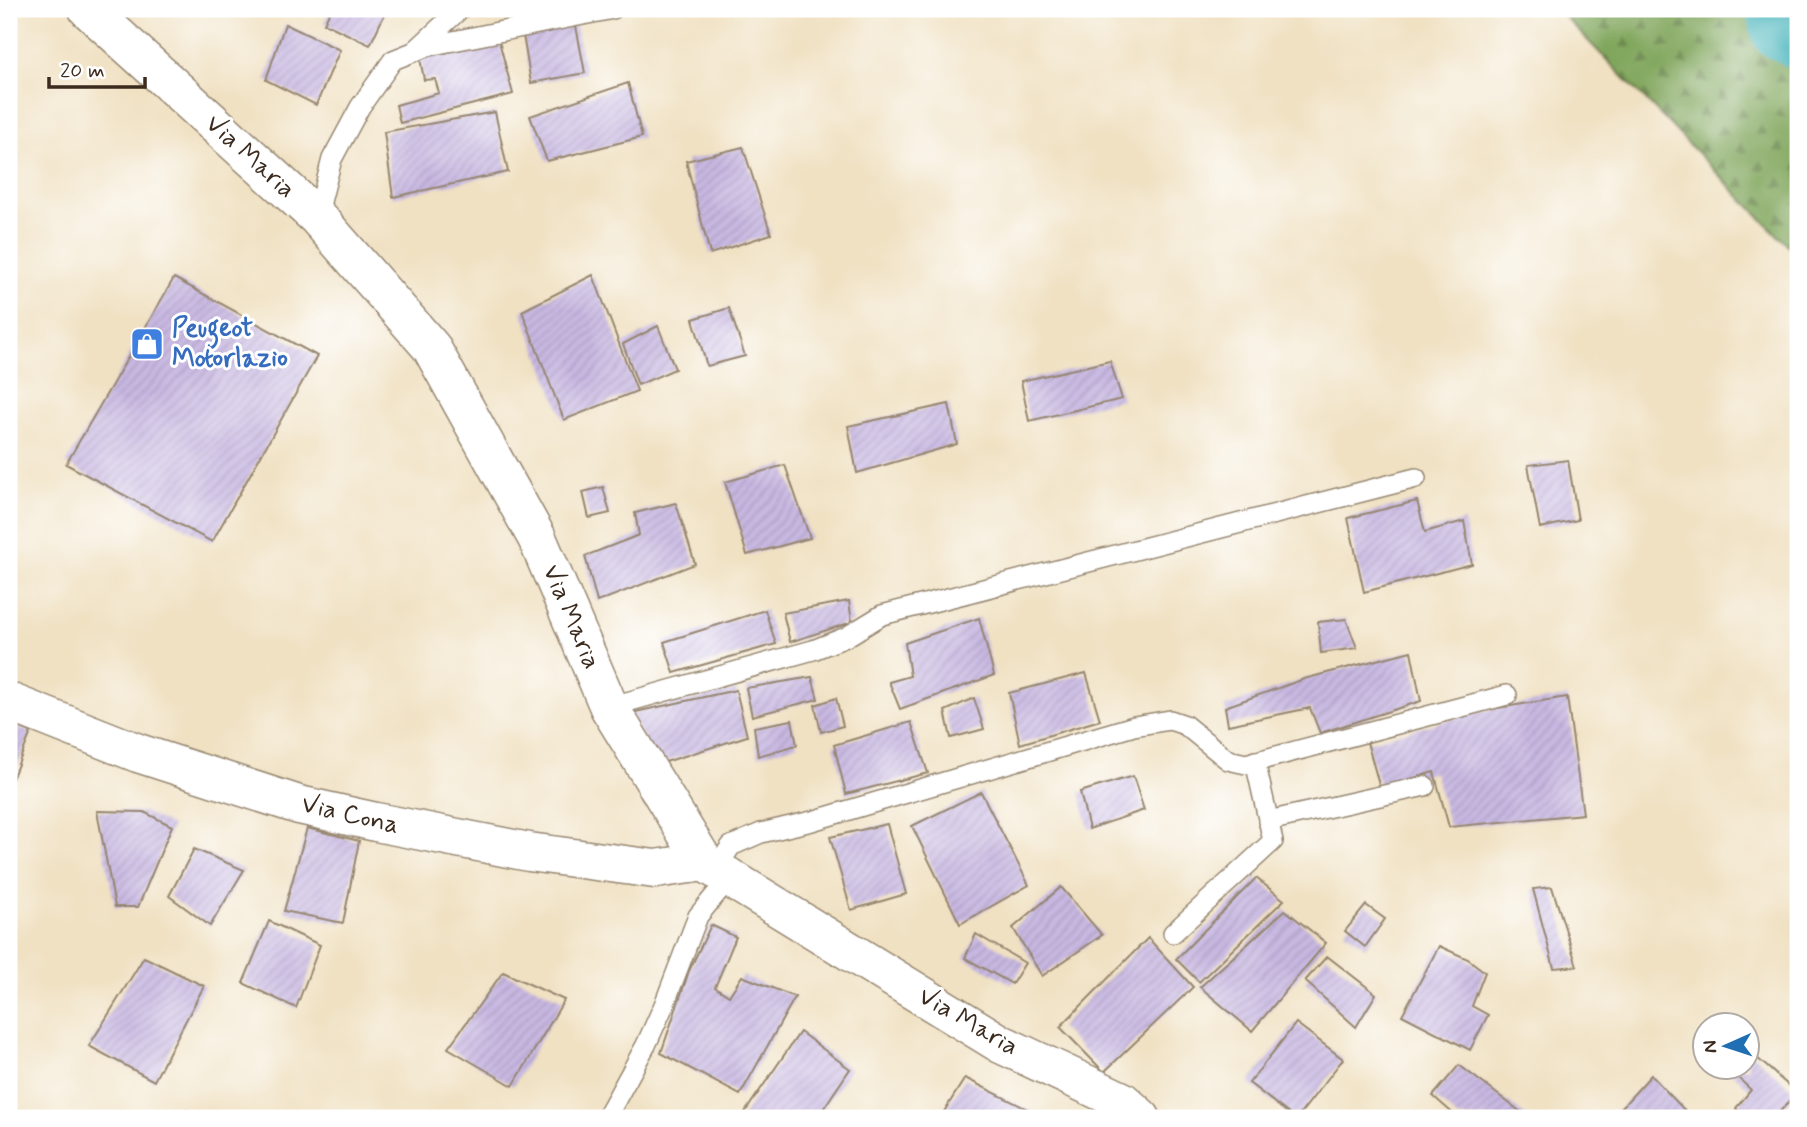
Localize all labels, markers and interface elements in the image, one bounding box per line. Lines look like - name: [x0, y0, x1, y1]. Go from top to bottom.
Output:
- scale bar: [49, 46, 145, 90]
- text: 20 m: [60, 57, 105, 85]
- street label: Via Maria: [198, 107, 302, 207]
- place label: Peugeot Motorlazio: [172, 312, 288, 376]
- shop icon: Peugeot Motorlazio: [128, 325, 166, 363]
- street label: Via Maria: [534, 560, 608, 674]
- street label: Via Cona: [298, 787, 402, 843]
- street label: Via Maria: [912, 980, 1024, 1064]
- north arrow: [1692, 1012, 1762, 1082]
- text: N: [1698, 1040, 1723, 1054]

